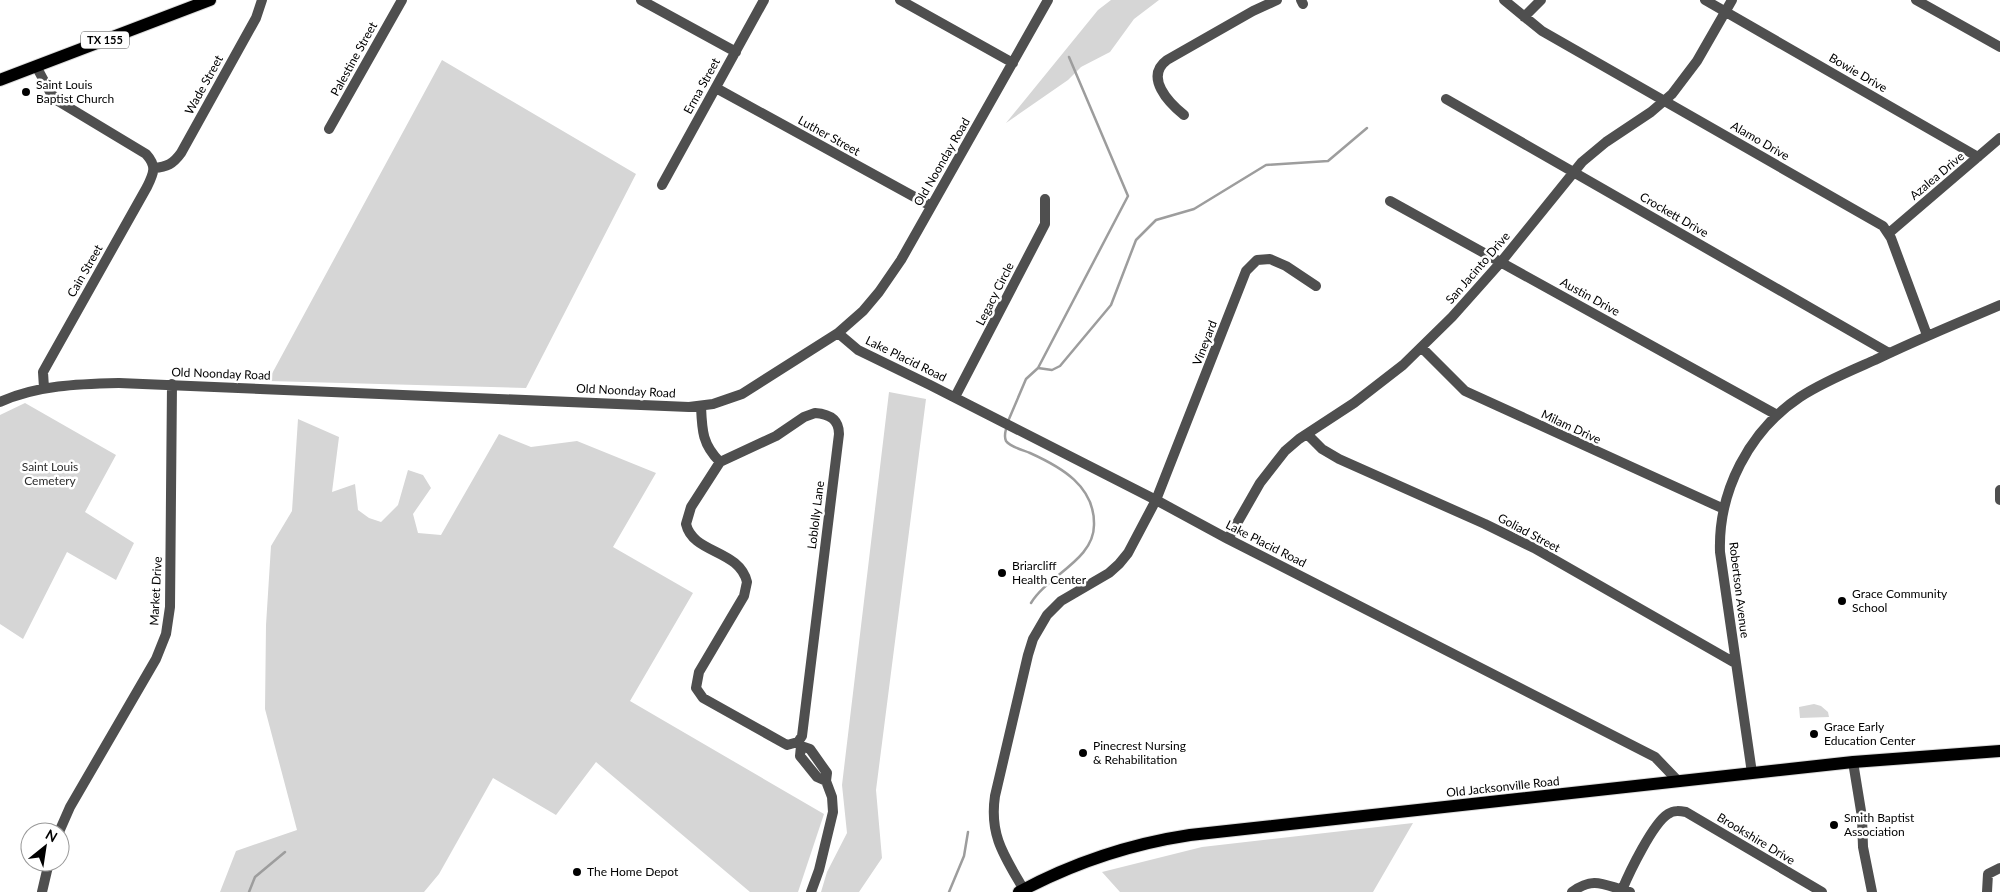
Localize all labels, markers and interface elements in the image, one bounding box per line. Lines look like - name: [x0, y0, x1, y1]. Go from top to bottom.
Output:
- street label: Palestine Street: [327, 18, 380, 98]
- road number: TX 155: [81, 32, 129, 48]
- street label: Bowie Drive: [1826, 50, 1890, 95]
- street label: Wade Street: [181, 52, 226, 117]
- street label: Erma Street: [680, 55, 723, 116]
- place label: Saint Louis Baptist Church: [36, 77, 114, 106]
- marker: Saint Louis Baptist Church: [20, 86, 32, 98]
- street label: Luther Street: [796, 112, 863, 159]
- street label: Old Noonday Road: [910, 115, 973, 209]
- street label: Alamo Drive: [1728, 118, 1792, 163]
- street label: Azalea Drive: [1906, 149, 1967, 203]
- street label: Crockett Drive: [1637, 189, 1711, 240]
- street label: San Jacinto Drive: [1442, 229, 1513, 307]
- street label: Cain Street: [64, 241, 106, 300]
- street label: Legacy Circle: [972, 260, 1017, 328]
- street label: Austin Drive: [1558, 274, 1623, 319]
- street label: Vineyard: [1189, 318, 1220, 367]
- street label: Lake Placid Road: [863, 332, 949, 385]
- street label: Old Noonday Road: [171, 364, 271, 383]
- street label: Old Noonday Road: [576, 380, 676, 401]
- street label: Milam Drive: [1539, 406, 1604, 447]
- park label: Saint Louis Cemetery: [22, 459, 78, 488]
- street label: Loblolly Lane: [804, 480, 827, 550]
- street label: Goliad Street: [1495, 510, 1564, 556]
- street label: Lake Placid Road: [1223, 517, 1309, 570]
- street label: Robertson Avenue: [1726, 541, 1753, 639]
- street label: Market Drive: [146, 556, 165, 626]
- place label: Briarcliff Health Center: [1012, 558, 1087, 587]
- marker: Briarcliff Health Center: [996, 567, 1008, 579]
- place label: Grace Community School: [1852, 586, 1948, 615]
- marker: Grace Community School: [1836, 595, 1848, 607]
- place label: Grace Early Education Center: [1824, 719, 1916, 748]
- marker: Grace Early Education Center: [1808, 728, 1820, 740]
- place label: Pinecrest Nursing & Rehabilitation: [1093, 738, 1186, 767]
- marker: Pinecrest Nursing & Rehabilitation: [1077, 747, 1089, 759]
- street label: Old Jacksonville Road: [1446, 773, 1560, 800]
- street label: Brookshire Drive: [1715, 809, 1798, 868]
- place label: Smith Baptist Association: [1844, 810, 1915, 839]
- marker: Smith Baptist Association: [1828, 819, 1840, 831]
- north arrow: [20, 822, 70, 872]
- text: N: [43, 825, 61, 845]
- place label: The Home Depot: [587, 864, 679, 879]
- marker: The Home Depot: [571, 866, 583, 878]

